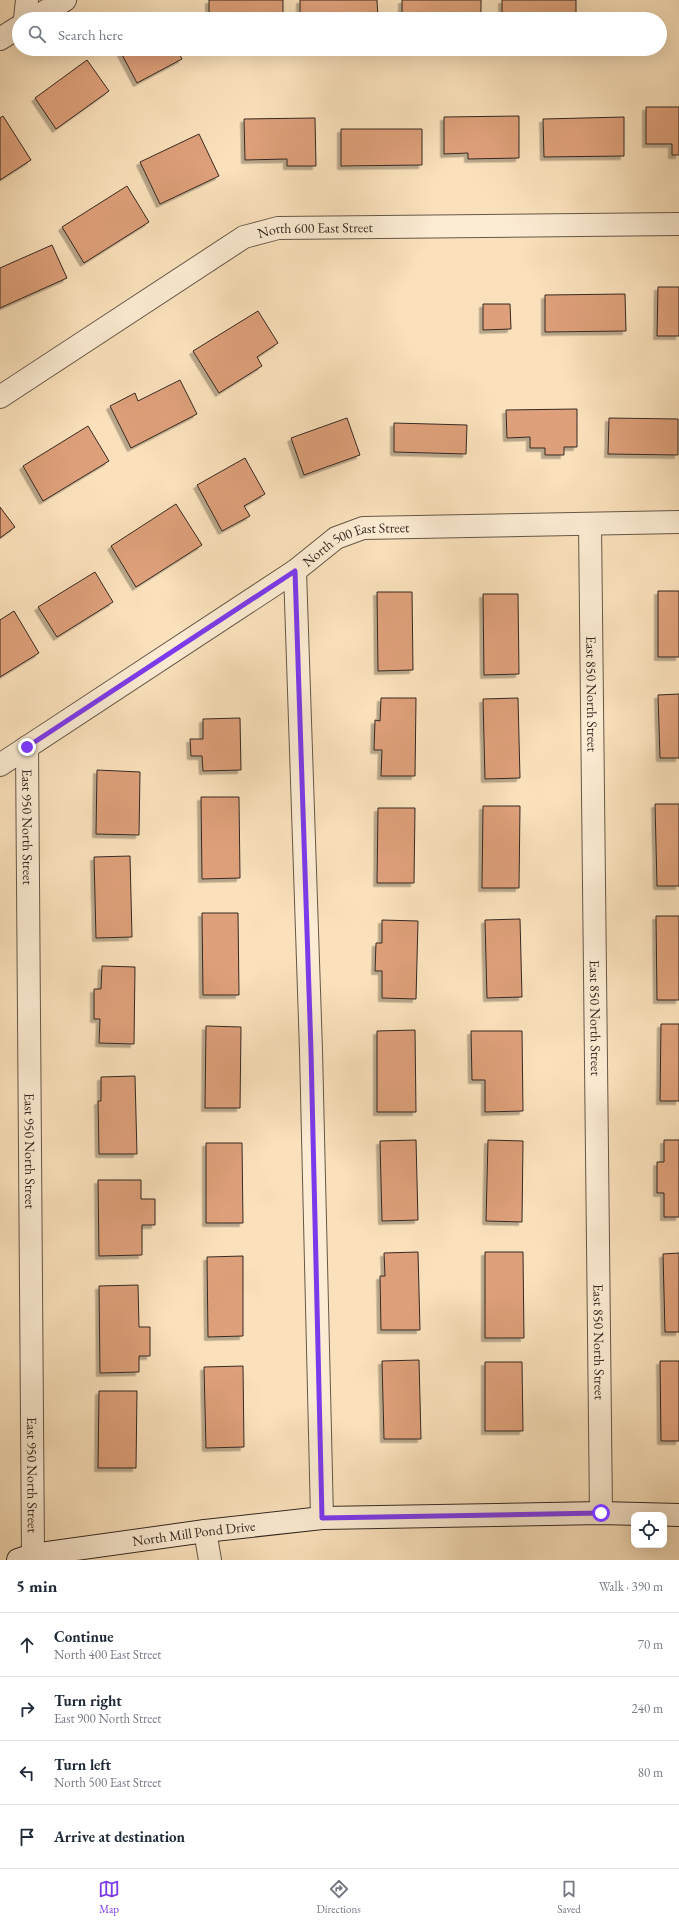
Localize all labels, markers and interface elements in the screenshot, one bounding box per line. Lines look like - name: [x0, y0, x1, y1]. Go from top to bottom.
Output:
- search box: [12, 12, 667, 56]
- icon: search: [26, 23, 48, 45]
- text: Search here: [58, 25, 123, 44]
- street label: North 600 East Street: [256, 218, 374, 242]
- street label: North 500 East Street: [299, 518, 410, 570]
- street label: East 850 North Street: [582, 636, 602, 753]
- route end: [18, 738, 36, 756]
- street label: East 950 North Street: [18, 769, 37, 886]
- street label: East 850 North Street: [586, 960, 605, 1077]
- street label: East 950 North Street: [21, 1093, 39, 1210]
- street label: East 850 North Street: [589, 1284, 609, 1401]
- street label: East 950 North Street: [23, 1417, 42, 1534]
- route start: [592, 1504, 610, 1522]
- map controls: [631, 1512, 667, 1548]
- button: locate: [631, 1512, 667, 1548]
- street label: North Mill Pond Drive: [131, 1516, 257, 1550]
- text: 5 min: [16, 1575, 57, 1597]
- text: Walk · 390 m: [599, 1578, 663, 1595]
- text: Continue: [54, 1627, 114, 1646]
- icon: ahead: [16, 1634, 38, 1656]
- text: 70 m: [638, 1636, 663, 1653]
- text: North 400 East Street: [54, 1646, 161, 1663]
- text: Turn right: [54, 1691, 122, 1710]
- icon: right: [16, 1698, 38, 1720]
- text: 240 m: [632, 1700, 663, 1717]
- text: East 900 North Street: [54, 1710, 161, 1727]
- text: Turn left: [54, 1755, 111, 1774]
- icon: left: [16, 1762, 38, 1784]
- text: 80 m: [638, 1764, 663, 1781]
- text: North 500 East Street: [54, 1774, 161, 1791]
- icon: arrive: [16, 1826, 38, 1848]
- text: Arrive at destination: [54, 1827, 185, 1846]
- tab: Map: [98, 1878, 120, 1916]
- tab: Directions: [317, 1878, 361, 1916]
- tab: Saved: [557, 1878, 581, 1916]

